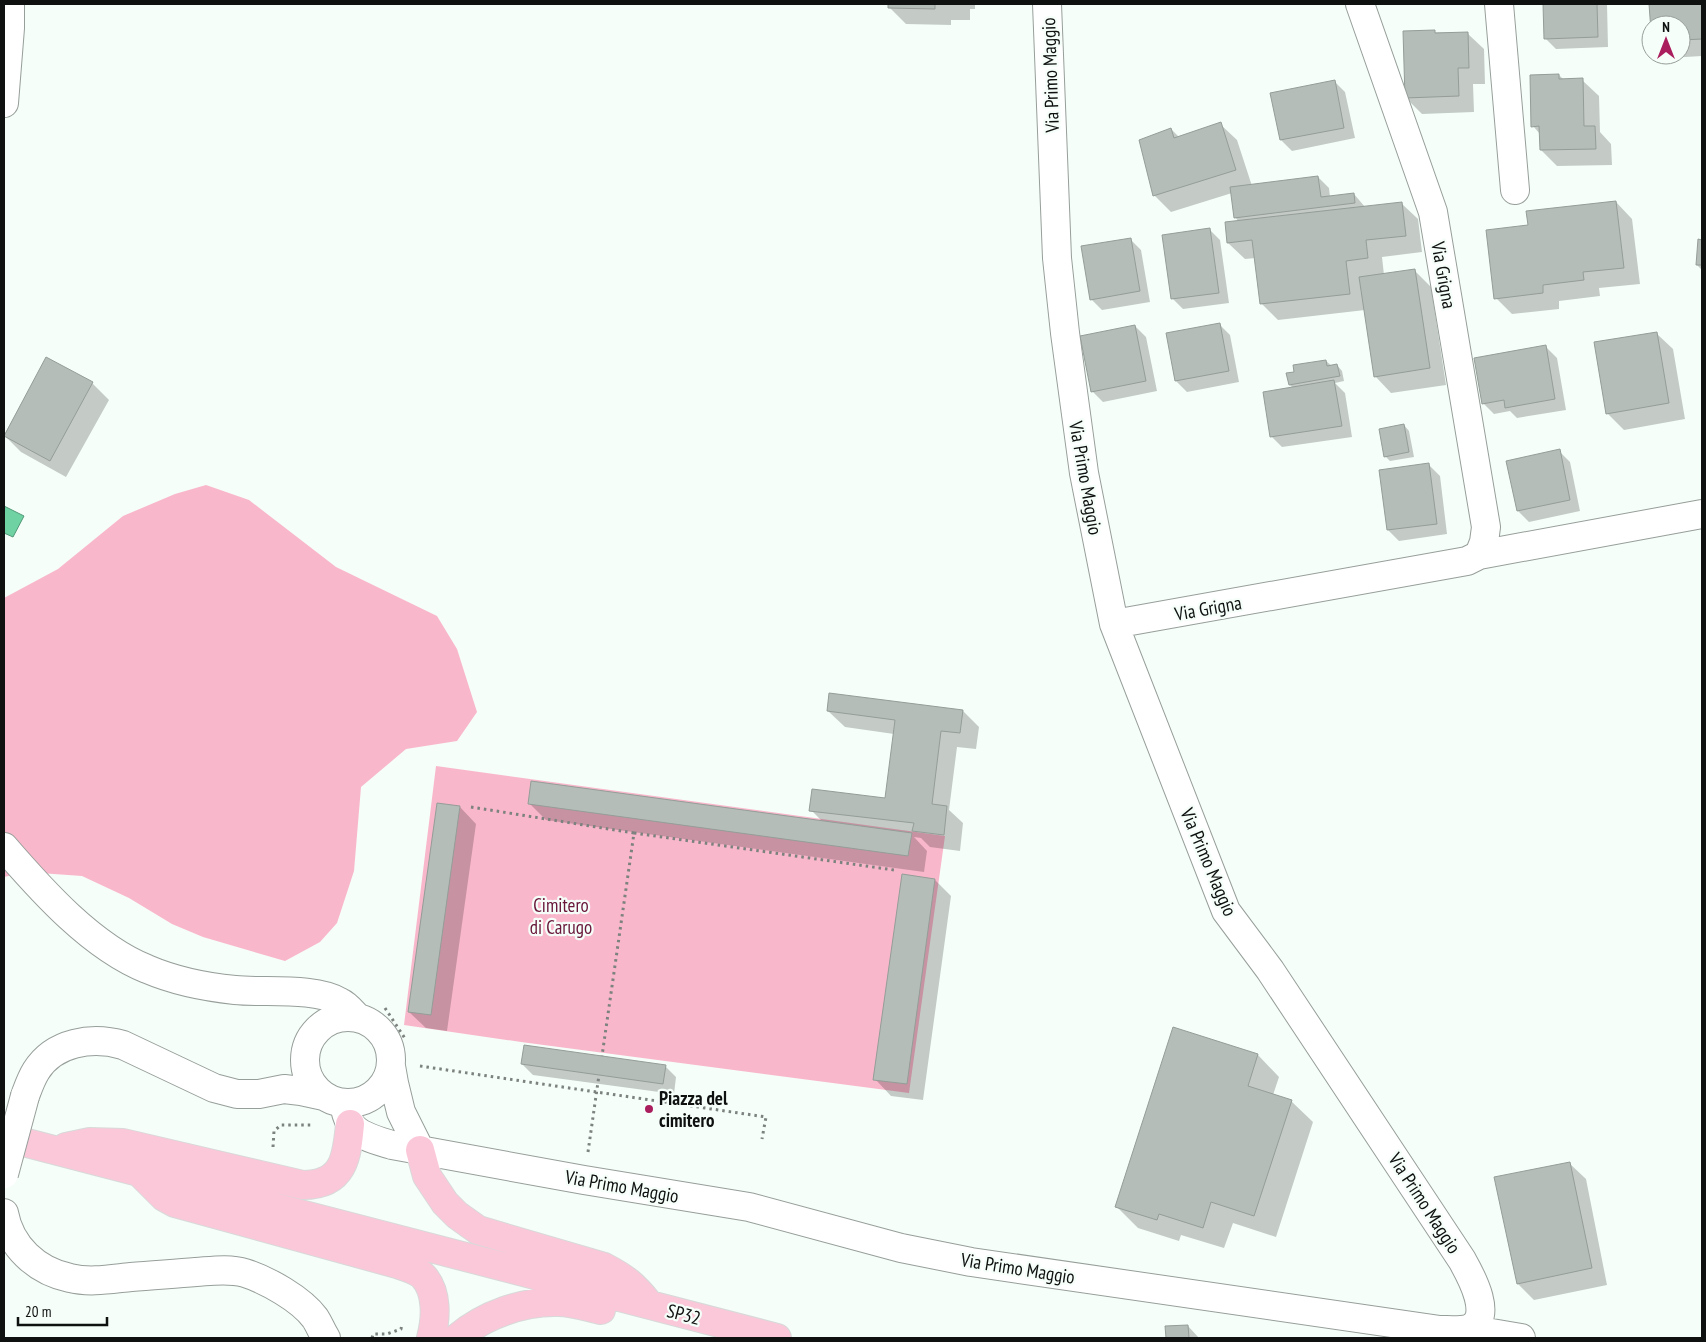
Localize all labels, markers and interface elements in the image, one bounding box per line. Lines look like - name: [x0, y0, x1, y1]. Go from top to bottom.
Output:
- north arrow: [1641, 15, 1691, 65]
- street label: Via Primo Maggio: [1036, 17, 1064, 134]
- text: N: [1662, 18, 1670, 36]
- street label: Via Grigna: [1426, 239, 1462, 310]
- street label: Via Primo Maggio: [1064, 418, 1108, 537]
- street label: Via Grigna: [1172, 590, 1243, 626]
- street label: Via Primo Maggio: [1175, 803, 1243, 920]
- park label: Cimitero di Carugo: [530, 893, 592, 939]
- place label: Piazza del cimitero: [659, 1086, 728, 1132]
- marker: Piazza del cimitero: [643, 1103, 655, 1115]
- street label: Via Primo Maggio: [1383, 1147, 1466, 1258]
- street label: Via Primo Maggio: [562, 1164, 681, 1208]
- street label: Via Primo Maggio: [958, 1247, 1077, 1289]
- scale bar: [18, 1294, 106, 1326]
- street label: SP32: [665, 1298, 703, 1330]
- text: 20 m: [25, 1302, 51, 1321]

